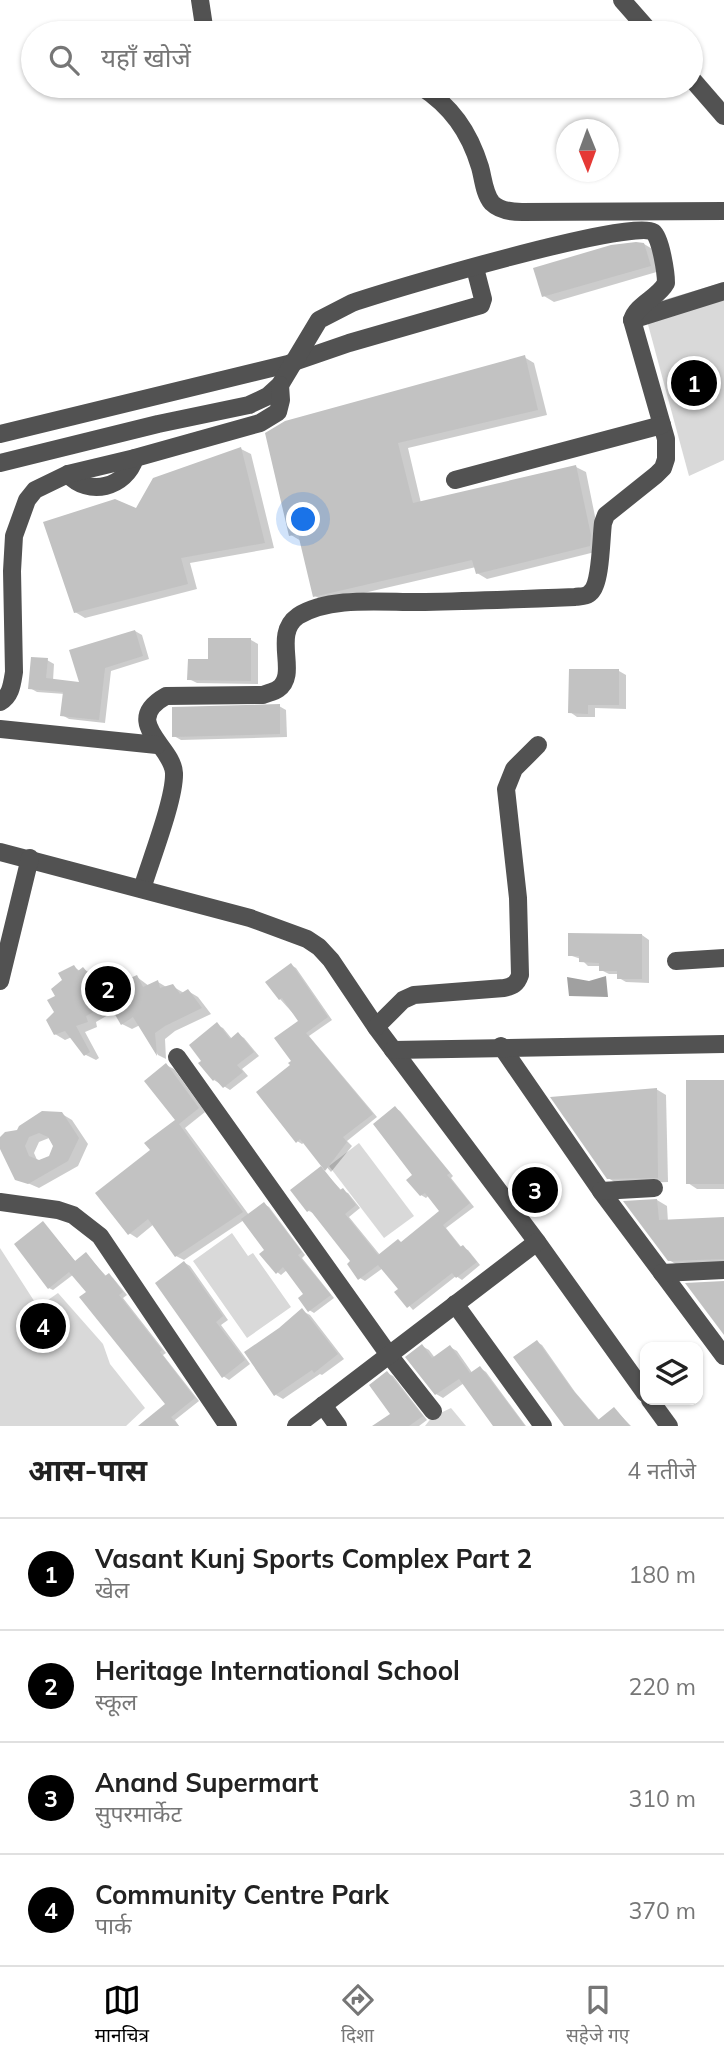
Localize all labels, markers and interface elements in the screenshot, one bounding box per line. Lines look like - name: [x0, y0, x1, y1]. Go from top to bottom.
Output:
- search box: [21, 21, 703, 98]
- icon: search: [45, 41, 83, 79]
- text: यहाँ खोजें: [101, 41, 191, 74]
- north arrow: [556, 119, 619, 182]
- pin: 1: [671, 357, 717, 409]
- your location: [286, 502, 320, 536]
- pin: 2: [85, 963, 131, 1015]
- pin: 3: [512, 1164, 558, 1216]
- pin: 4: [20, 1300, 66, 1352]
- map controls: [640, 1342, 703, 1405]
- button: layers: [640, 1342, 703, 1405]
- text: आस-पास: [28, 1451, 147, 1489]
- text: 4 नतीजे: [627, 1456, 696, 1485]
- text: Vasant Kunj Sports Complex Part 2: [95, 1542, 532, 1575]
- text: 1: [44, 1560, 58, 1589]
- text: 180 m: [628, 1560, 696, 1589]
- text: खेल: [95, 1575, 129, 1604]
- text: Heritage International School: [95, 1654, 460, 1687]
- text: 2: [44, 1672, 58, 1701]
- text: 220 m: [628, 1672, 696, 1701]
- text: स्कूल: [95, 1687, 137, 1716]
- text: Anand Supermart: [95, 1766, 318, 1799]
- text: 3: [44, 1784, 58, 1813]
- text: 310 m: [628, 1784, 696, 1813]
- text: सुपरमार्केट: [95, 1799, 182, 1828]
- text: Community Centre Park: [95, 1878, 389, 1911]
- text: 4: [44, 1896, 58, 1925]
- text: 370 m: [628, 1896, 696, 1925]
- text: पार्क: [95, 1911, 132, 1940]
- tab: मानचित्र: [95, 1981, 149, 2050]
- tab: दिशा: [339, 1981, 377, 2050]
- tab: सहेजे गए: [566, 1981, 629, 2050]

